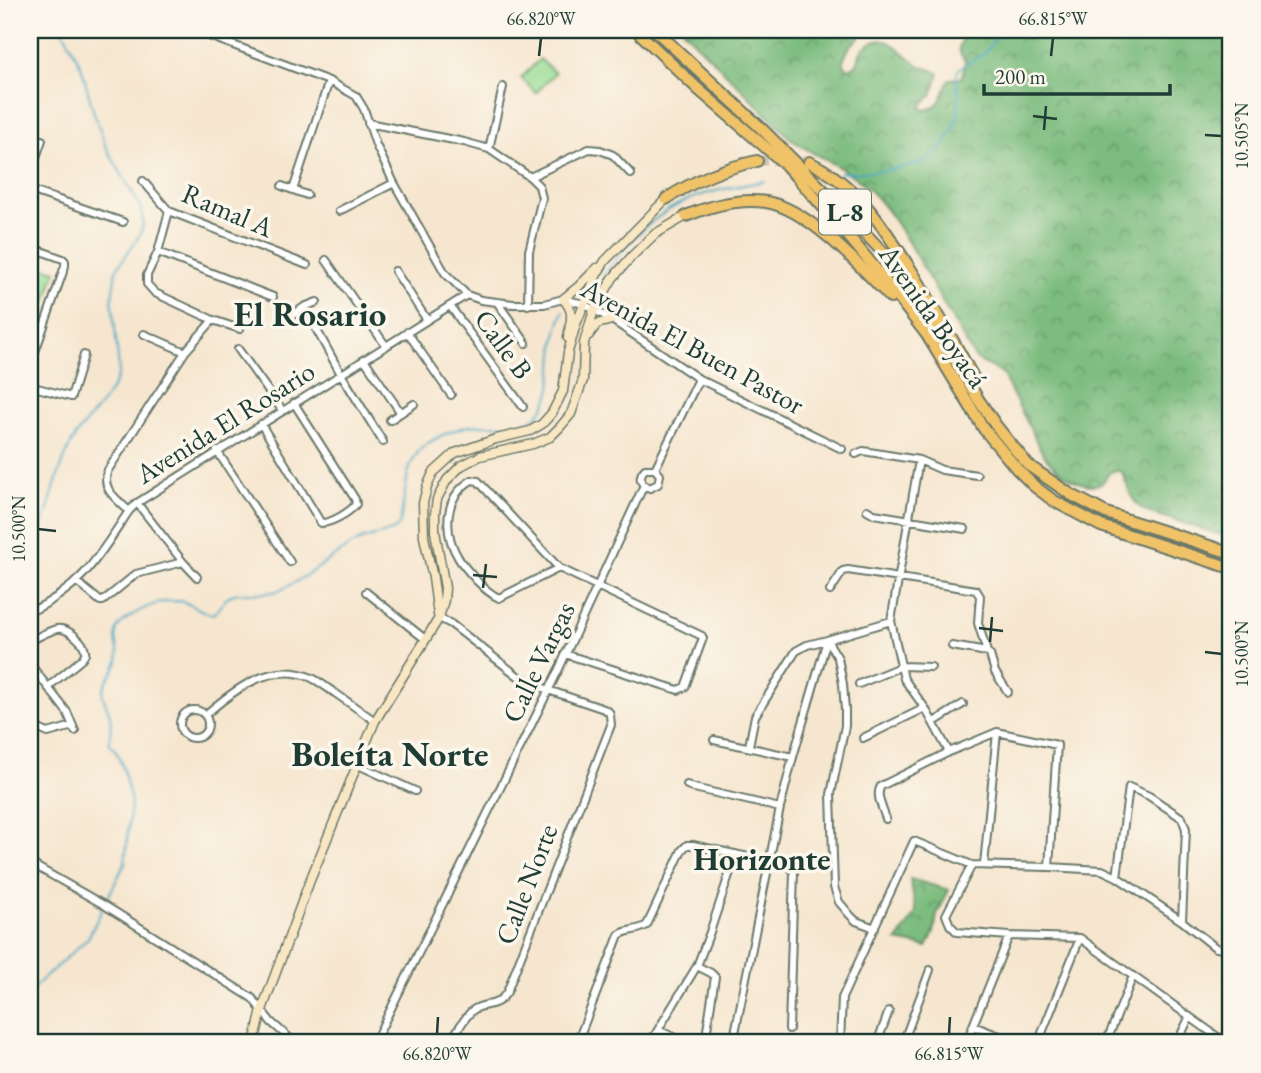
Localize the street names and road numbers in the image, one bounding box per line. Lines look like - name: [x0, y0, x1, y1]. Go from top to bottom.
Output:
- street label: Ramal A: [177, 175, 280, 246]
- road number: L-8: [819, 190, 871, 234]
- street label: Avenida Boyacá: [871, 236, 997, 395]
- street label: Avenida El Buen Pastor: [574, 269, 811, 423]
- street label: Calle B: [467, 302, 541, 386]
- street label: Avenida El Rosario: [128, 352, 321, 492]
- street label: Calle Vargas: [493, 596, 583, 728]
- street label: Calle Norte: [487, 819, 565, 949]

